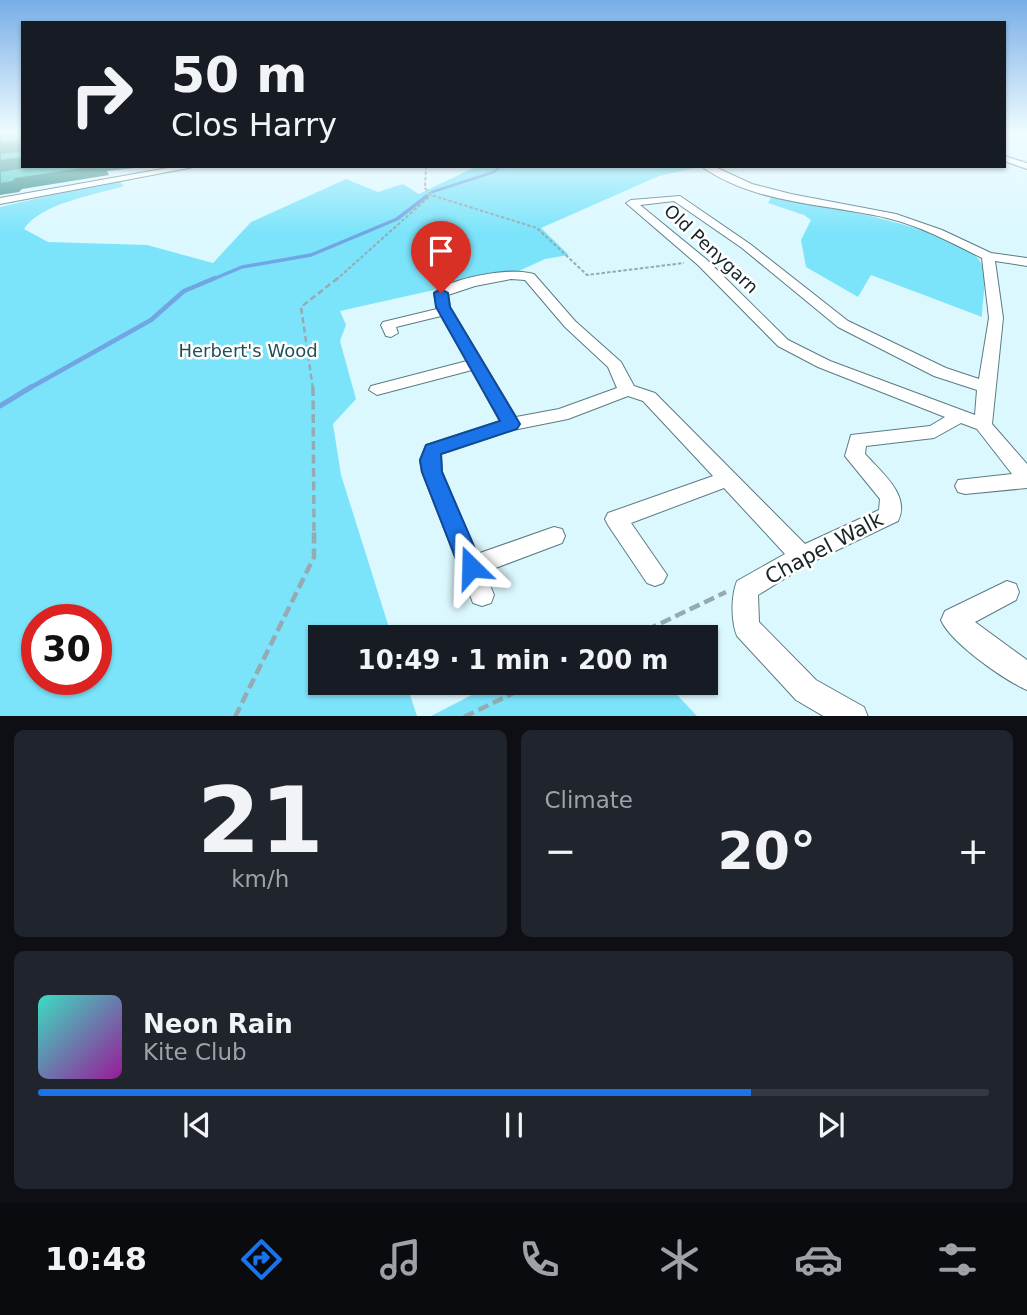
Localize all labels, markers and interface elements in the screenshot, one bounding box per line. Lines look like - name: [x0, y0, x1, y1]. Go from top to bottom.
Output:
- text: 50 m: [171, 47, 307, 104]
- icon: right: [56, 49, 147, 140]
- text: Clos Harry: [171, 106, 337, 144]
- street label: Old Penygarn: [660, 200, 763, 297]
- pin: [411, 221, 471, 293]
- icon: arrive: [422, 232, 460, 270]
- park label: Herbert's Wood: [178, 340, 318, 361]
- street label: Chapel Walk: [761, 507, 888, 589]
- position arrow: [434, 530, 508, 604]
- speed limit sign: 30: [21, 604, 112, 695]
- text: 10:49 · 1 min · 200 m: [358, 645, 668, 675]
- text: 21: [197, 768, 324, 873]
- text: Climate: [545, 787, 633, 813]
- text: 20°: [718, 821, 816, 881]
- text: −: [545, 829, 576, 873]
- text: +: [957, 829, 989, 873]
- text: km/h: [231, 866, 289, 892]
- text: Neon Rain: [143, 1009, 293, 1039]
- text: Kite Club: [143, 1039, 247, 1065]
- icon: previous: [178, 1106, 216, 1144]
- icon: pause: [495, 1106, 533, 1144]
- icon: next: [812, 1106, 850, 1144]
- icon: directions: [237, 1235, 286, 1284]
- icon: music: [376, 1235, 425, 1284]
- icon: phone: [515, 1235, 564, 1284]
- icon: climate: [655, 1235, 704, 1284]
- icon: car: [794, 1235, 843, 1284]
- icon: filters: [933, 1235, 982, 1284]
- text: 10:48: [45, 1240, 147, 1278]

